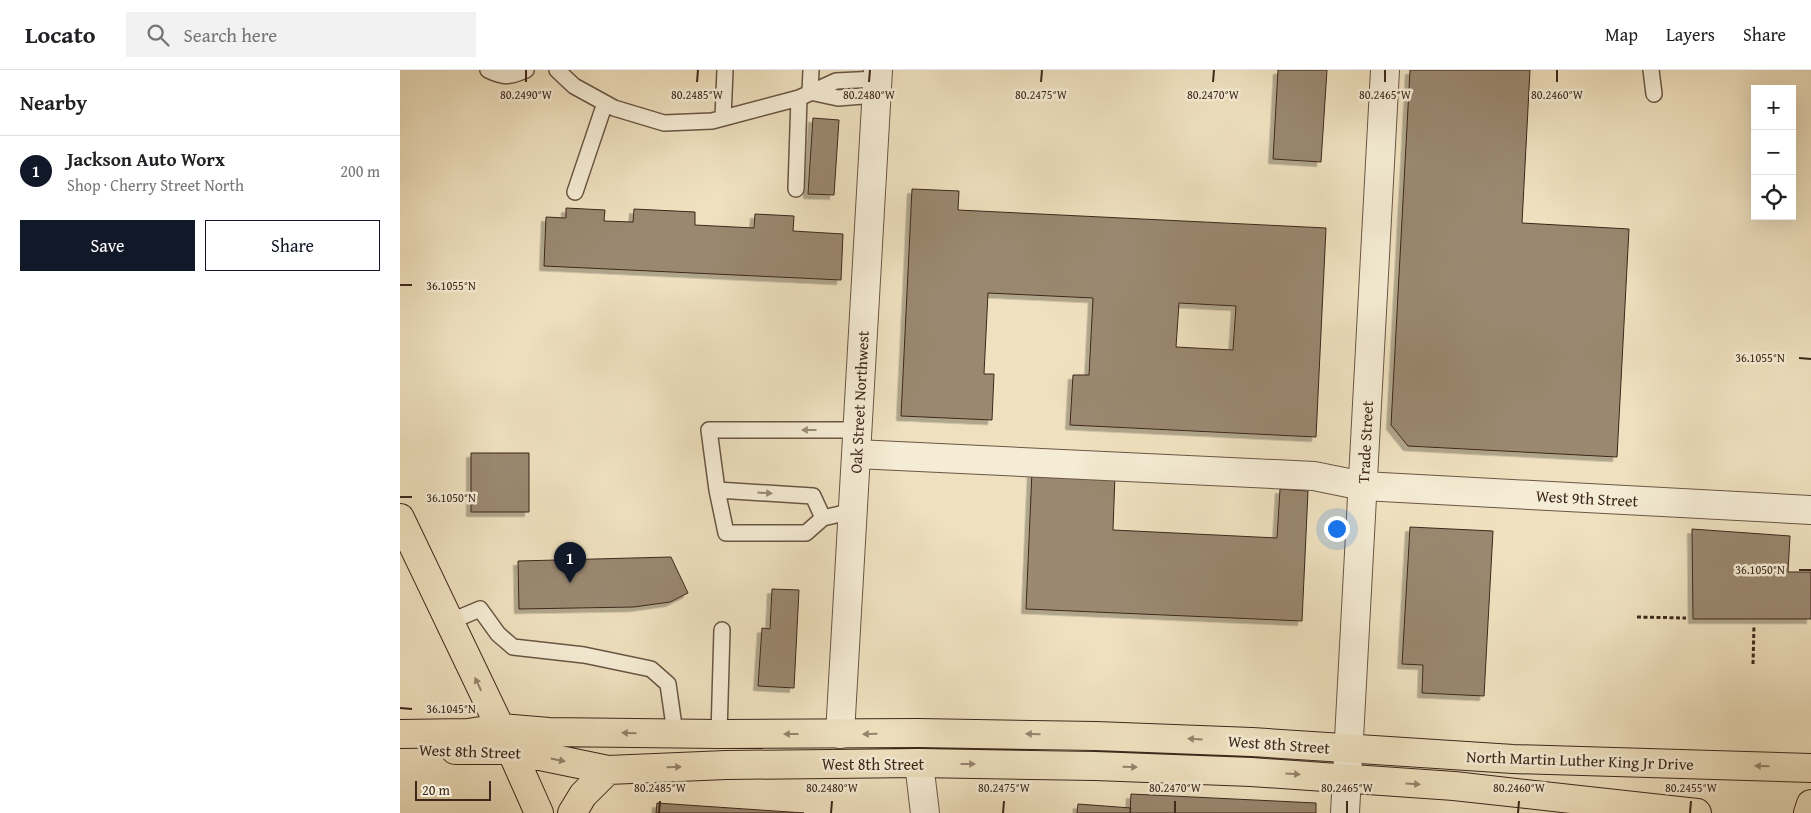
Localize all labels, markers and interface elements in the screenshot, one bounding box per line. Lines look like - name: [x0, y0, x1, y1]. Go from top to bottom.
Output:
- search box: [126, 12, 476, 57]
- text: Locato: [25, 17, 96, 52]
- icon: search: [144, 21, 172, 49]
- text: Search here: [184, 21, 277, 49]
- text: Map: [1605, 21, 1638, 48]
- text: Layers: [1666, 21, 1715, 48]
- text: Share: [1743, 21, 1786, 48]
- map controls: [1751, 85, 1796, 220]
- button: +: [1751, 85, 1796, 130]
- text: 80.2490°W: [500, 86, 553, 103]
- text: 80.2485°W: [671, 86, 724, 103]
- text: 80.2480°W: [843, 86, 896, 103]
- text: 80.2475°W: [1015, 86, 1068, 103]
- text: 80.2470°W: [1187, 86, 1240, 103]
- text: 80.2465°W: [1359, 86, 1412, 103]
- text: 80.2460°W: [1531, 86, 1584, 103]
- text: Nearby: [20, 87, 87, 118]
- button: −: [1751, 130, 1796, 175]
- text: Jackson Auto Worx: [67, 145, 225, 173]
- text: 1: [32, 159, 40, 183]
- text: 200 m: [340, 159, 380, 183]
- text: Shop · Cherry Street North: [67, 173, 244, 197]
- button: locate: [1751, 175, 1796, 220]
- button: Save: [20, 220, 195, 271]
- button: Share: [205, 220, 380, 271]
- text: 36.1055°N: [426, 277, 476, 294]
- street label: Oak Street Northwest: [843, 329, 875, 474]
- text: 36.1055°N: [1735, 349, 1785, 366]
- street label: Trade Street: [1351, 400, 1379, 484]
- one-way arrow: [801, 426, 817, 434]
- street label: West 9th Street: [1535, 483, 1639, 513]
- text: 36.1050°N: [426, 489, 476, 506]
- one-way arrow: [758, 490, 774, 498]
- your location: [1324, 516, 1350, 542]
- pin: 1: [554, 542, 586, 583]
- text: 36.1050°N: [1735, 561, 1785, 578]
- one-way arrow: [474, 677, 483, 692]
- text: 36.1045°N: [426, 700, 476, 717]
- street label: West 8th Street: [1227, 728, 1331, 760]
- one-way arrow: [620, 729, 636, 737]
- one-way arrow: [783, 730, 799, 738]
- one-way arrow: [862, 730, 878, 738]
- one-way arrow: [1024, 730, 1040, 738]
- one-way arrow: [1187, 735, 1203, 743]
- street label: West 8th Street: [418, 737, 522, 765]
- street label: North Martin Luther King Jr Drive: [1466, 744, 1694, 776]
- street label: West 8th Street: [822, 752, 925, 776]
- one-way arrow: [551, 757, 567, 765]
- one-way arrow: [960, 760, 976, 768]
- one-way arrow: [667, 762, 683, 770]
- one-way arrow: [1754, 762, 1770, 770]
- one-way arrow: [1123, 763, 1139, 771]
- one-way arrow: [1285, 771, 1301, 779]
- scale bar: [415, 778, 491, 801]
- text: 80.2485°W: [634, 779, 687, 796]
- text: 80.2480°W: [806, 779, 859, 796]
- text: 80.2475°W: [978, 779, 1031, 796]
- text: 80.2470°W: [1149, 779, 1202, 796]
- text: 80.2465°W: [1321, 779, 1374, 796]
- text: 80.2460°W: [1493, 779, 1546, 796]
- text: 80.2455°W: [1665, 779, 1718, 796]
- text: 20 m: [422, 780, 450, 800]
- one-way arrow: [1405, 780, 1421, 788]

